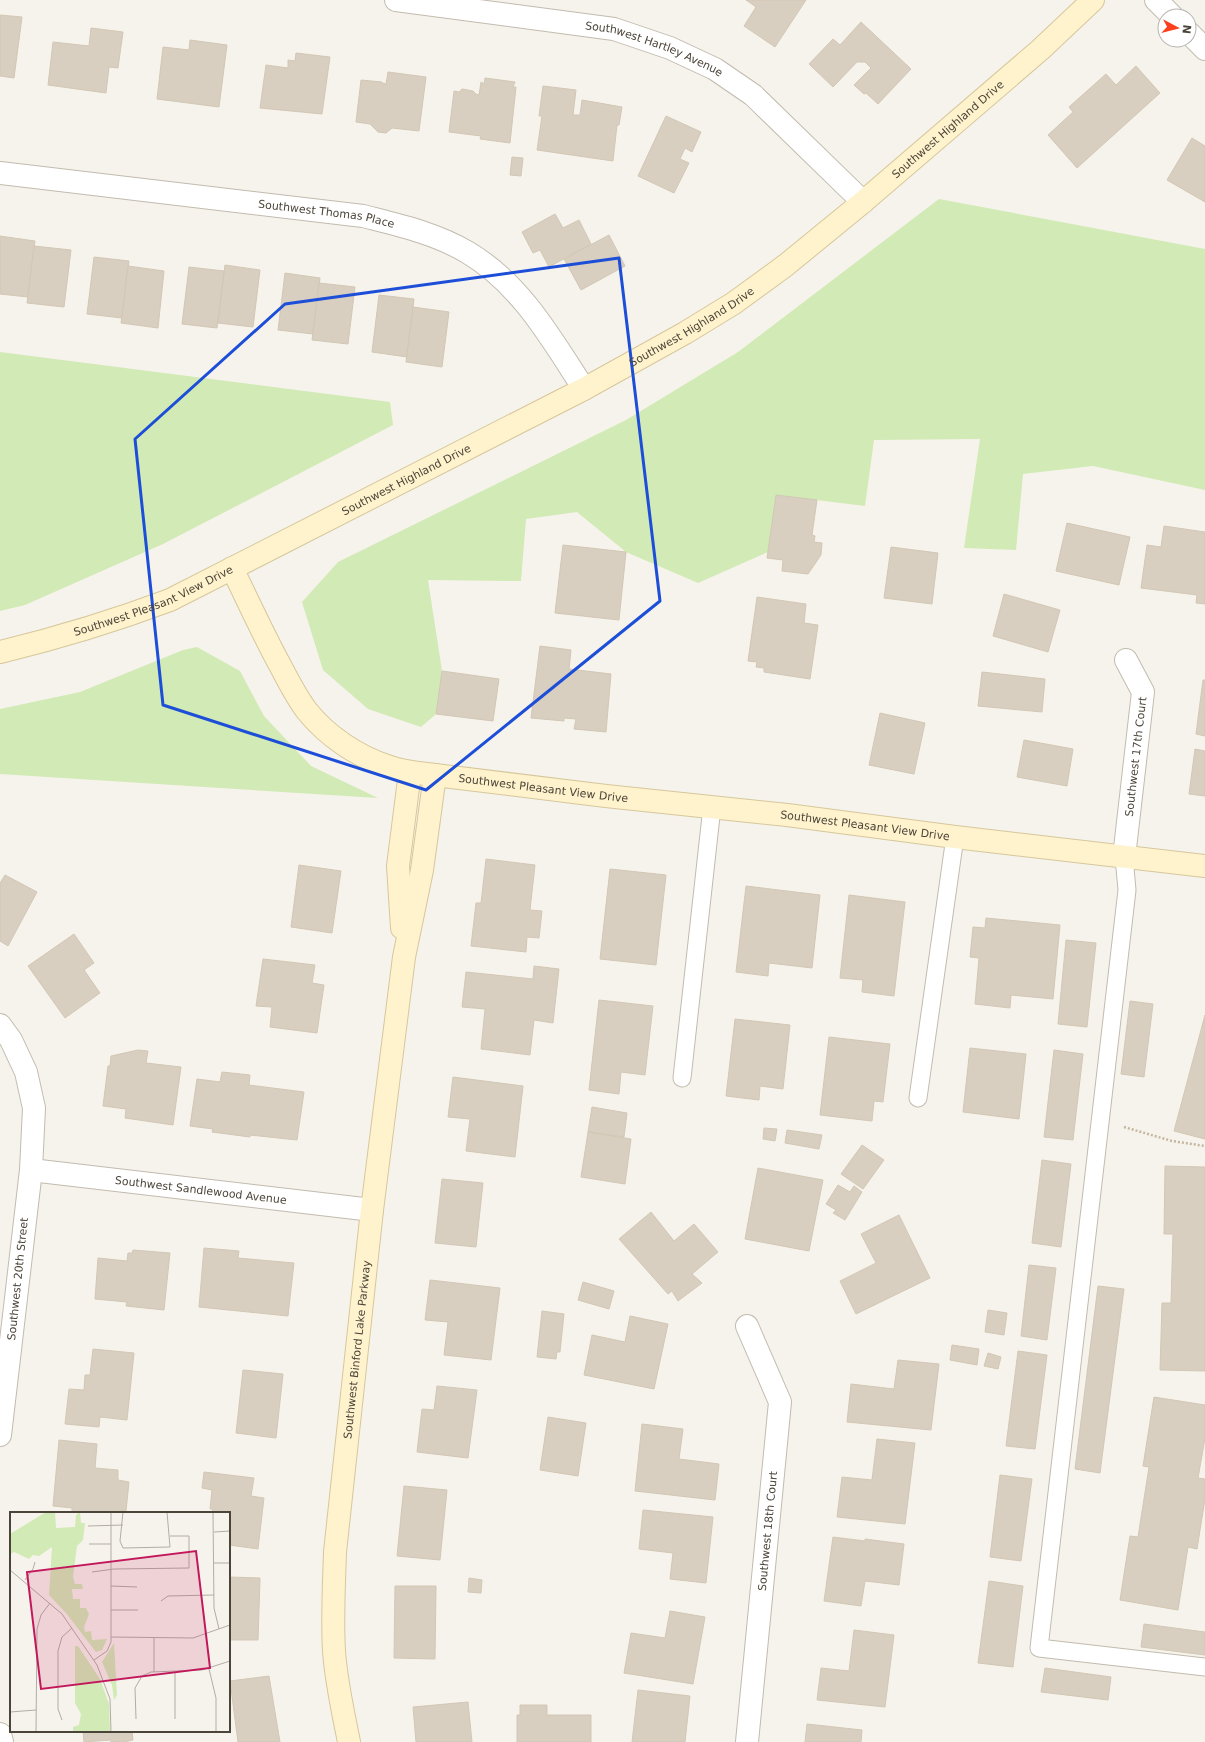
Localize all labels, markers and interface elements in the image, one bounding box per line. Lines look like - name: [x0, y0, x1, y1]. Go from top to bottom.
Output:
- north arrow: [1157, 8, 1197, 48]
- street label: Southwest Hartley Avenue: [584, 19, 726, 79]
- text: N: [1179, 24, 1193, 35]
- street label: Southwest Highland Drive: [889, 78, 1006, 181]
- street label: Southwest Thomas Place: [258, 197, 396, 230]
- street label: Southwest Highland Drive: [627, 284, 757, 369]
- street label: Southwest Highland Drive: [339, 441, 473, 518]
- street label: Southwest Pleasant View Drive: [72, 563, 235, 638]
- street label: Southwest 17th Court: [1122, 695, 1149, 817]
- street label: Southwest Pleasant View Drive: [458, 771, 629, 805]
- street label: Southwest Pleasant View Drive: [780, 808, 951, 843]
- street label: Southwest Sandlewood Avenue: [114, 1173, 288, 1206]
- street label: Southwest 20th Street: [5, 1216, 31, 1341]
- street label: Southwest Binford Lake Parkway: [341, 1259, 373, 1439]
- street label: Southwest 18th Court: [755, 1470, 780, 1592]
- inset map: [10, 1512, 230, 1732]

